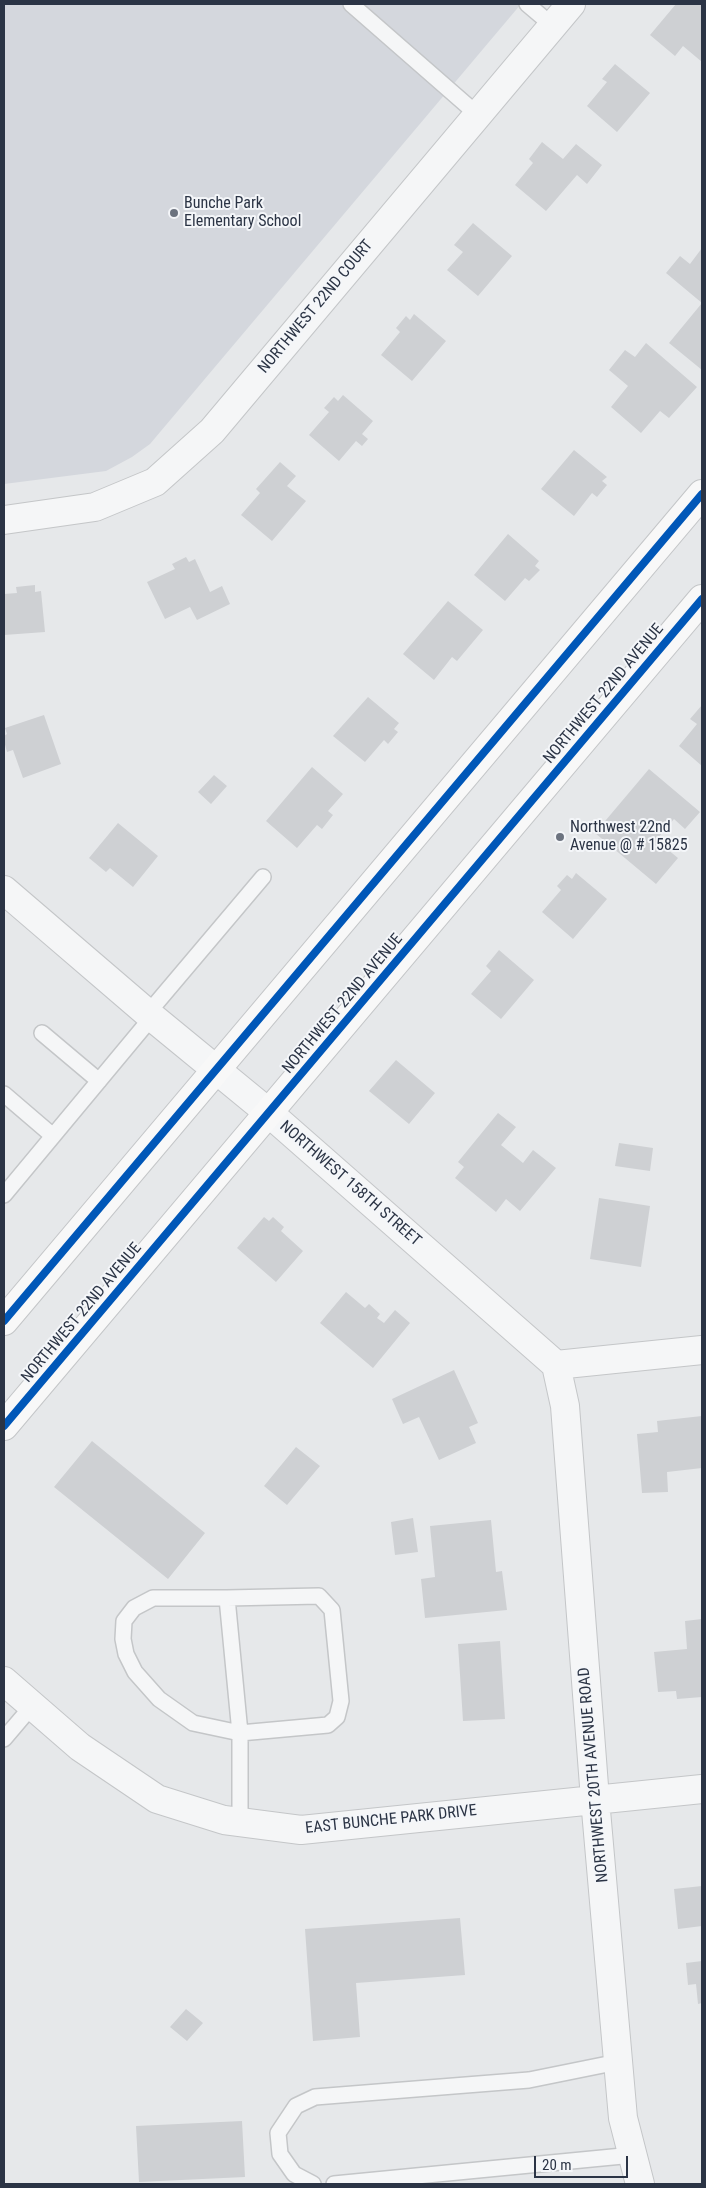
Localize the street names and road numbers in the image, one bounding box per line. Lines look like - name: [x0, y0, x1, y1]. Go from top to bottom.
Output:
- street label: NORTHWEST 22ND COURT: [255, 236, 377, 378]
- street label: NORTHWEST 22ND AVENUE: [540, 620, 668, 768]
- street label: NORTHWEST 22ND AVENUE: [279, 930, 407, 1078]
- street label: NORTHWEST 158TH STREET: [275, 1117, 425, 1251]
- street label: NORTHWEST 22ND AVENUE: [18, 1239, 146, 1387]
- street label: NORTHWEST 20TH AVENUE ROAD: [575, 1667, 613, 1883]
- street label: EAST BUNCHE PARK DRIVE: [304, 1801, 478, 1839]

